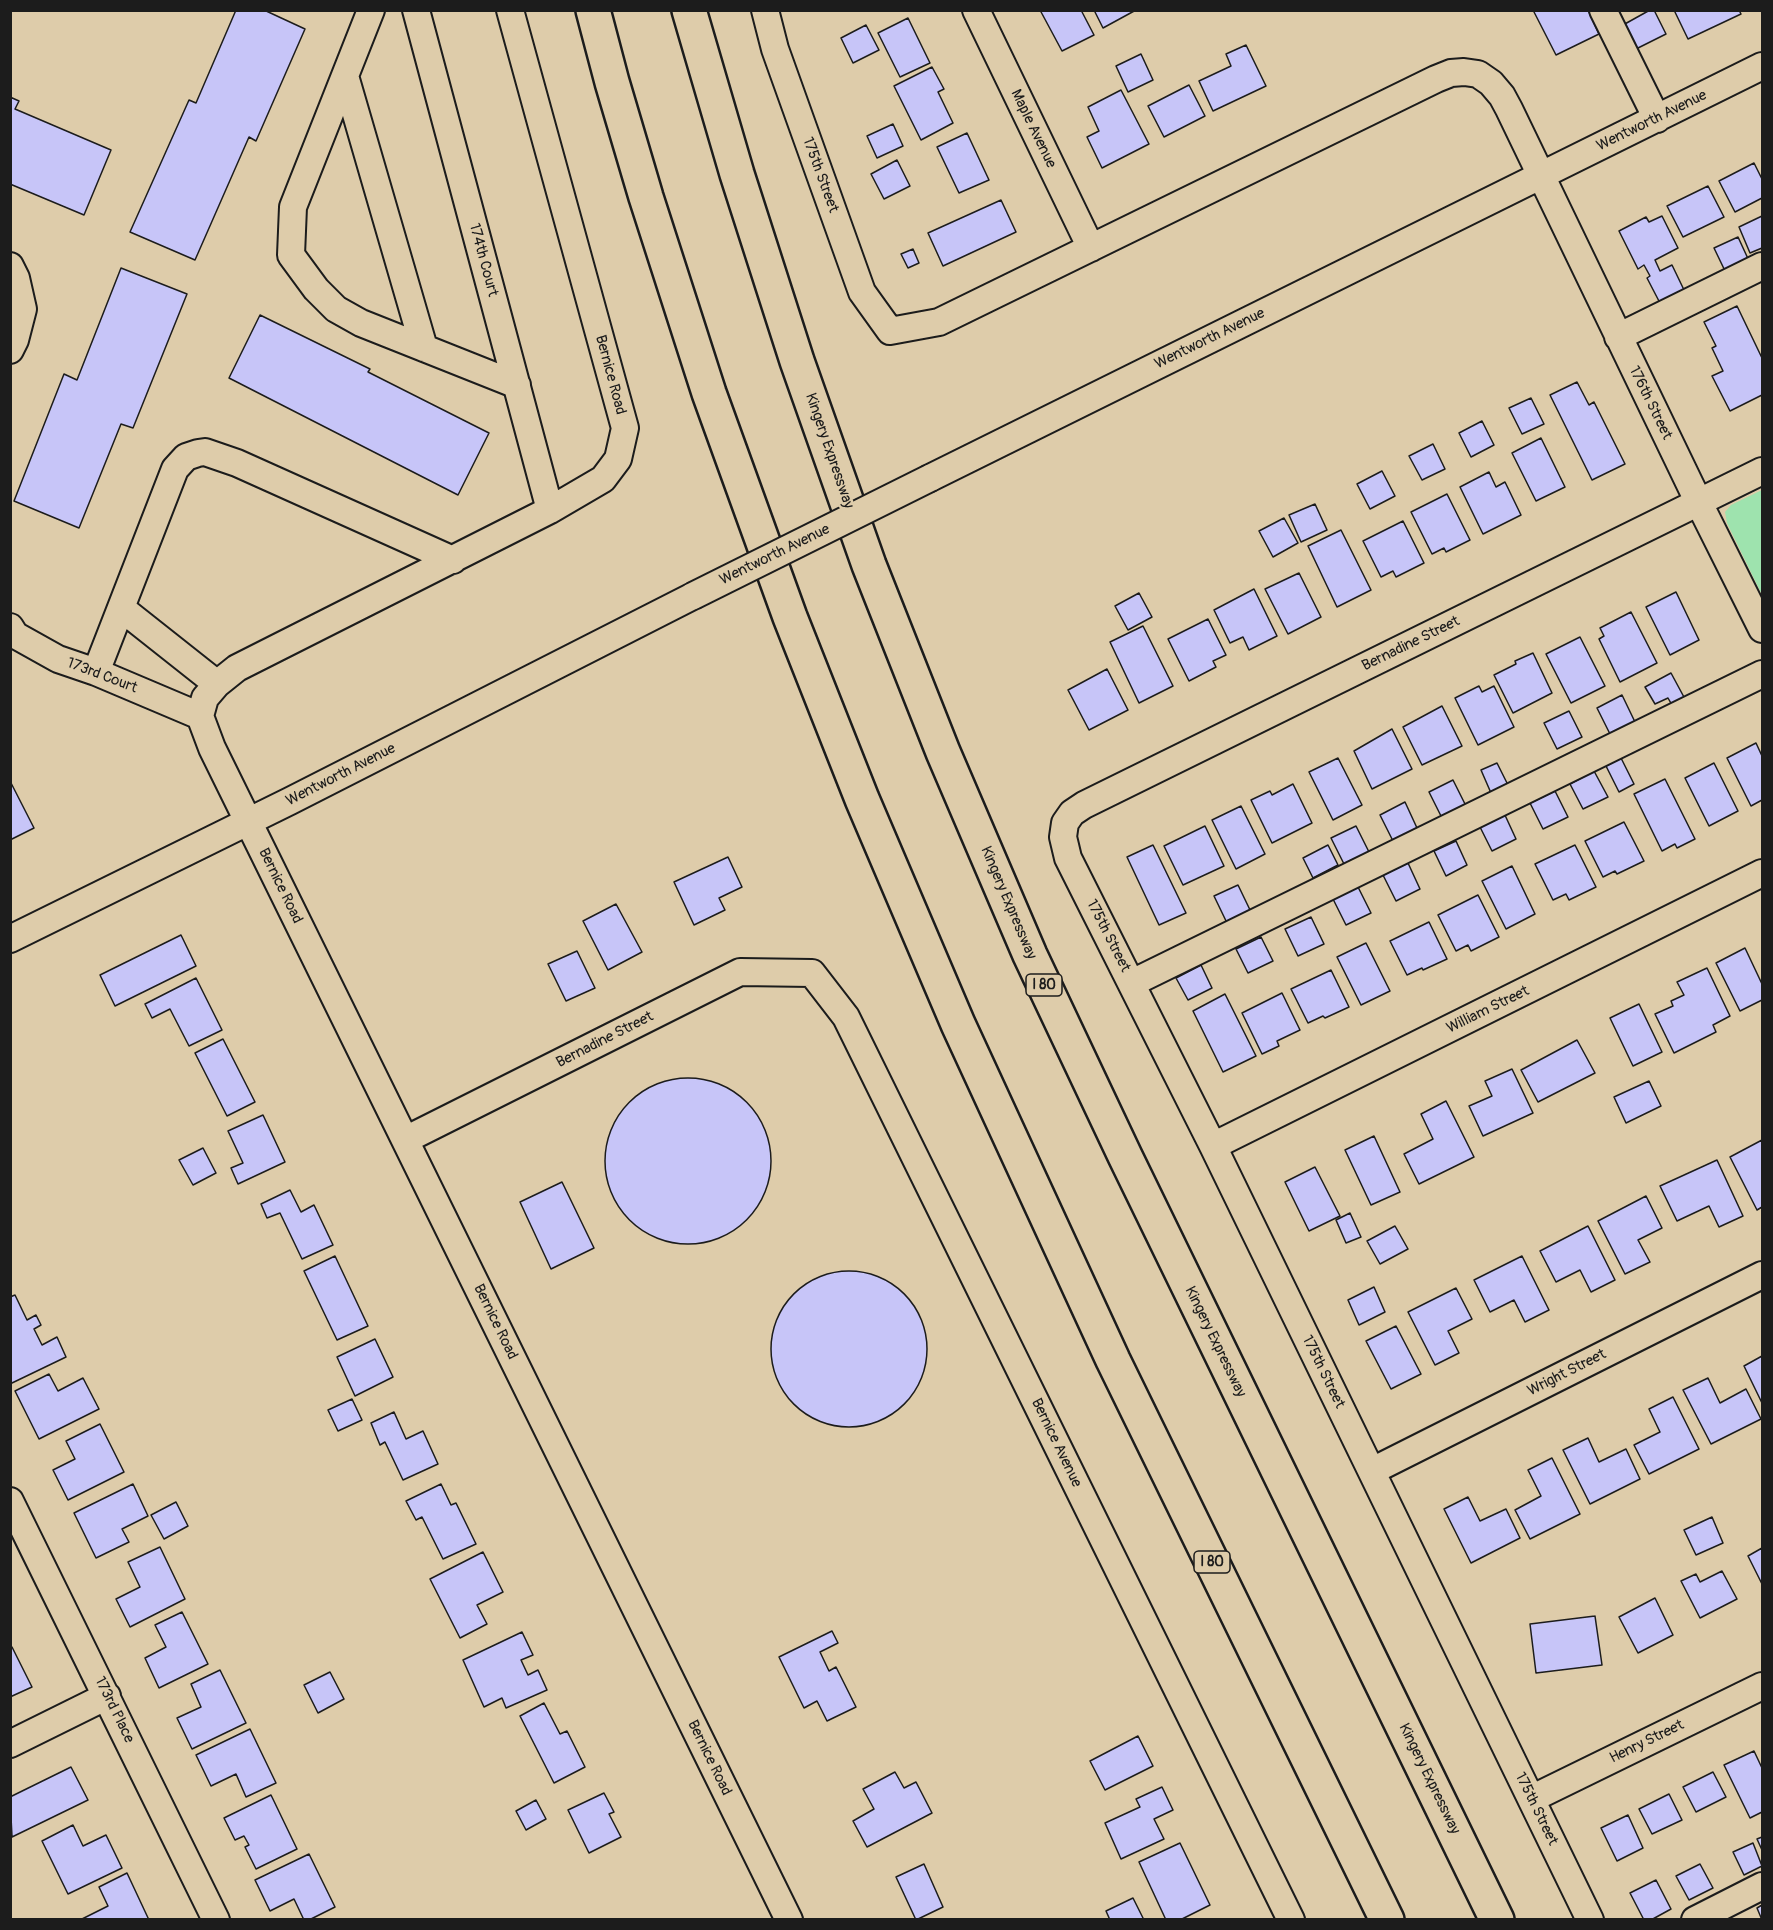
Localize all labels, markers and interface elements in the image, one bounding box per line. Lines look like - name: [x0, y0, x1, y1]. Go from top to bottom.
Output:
- street label: Maple Avenue: [1006, 87, 1060, 171]
- street label: Wentworth Avenue: [1594, 87, 1710, 155]
- street label: 175th Street: [798, 135, 842, 215]
- street label: 174th Court: [465, 221, 501, 299]
- street label: Wentworth Avenue: [1152, 305, 1268, 373]
- street label: Bernice Road: [591, 333, 629, 417]
- street label: 176th Street: [1624, 363, 1676, 443]
- street label: Kingery Expressway: [801, 391, 857, 511]
- street label: Wentworth Avenue: [717, 521, 833, 589]
- street label: Bernadine Street: [1359, 613, 1463, 675]
- street label: 173rd Court: [64, 654, 140, 698]
- street label: Wentworth Avenue: [283, 740, 399, 810]
- street label: Kingery Expressway: [976, 844, 1040, 962]
- street label: Bernice Road: [254, 845, 306, 927]
- street label: 175th Street: [1082, 897, 1134, 975]
- road number: I 80: [1026, 974, 1062, 996]
- street label: William Street: [1444, 982, 1532, 1038]
- street label: Bernadine Street: [554, 1008, 656, 1072]
- street label: Bernice Road: [469, 1281, 521, 1363]
- street label: Kingery Expressway: [1180, 1284, 1250, 1400]
- street label: 175th Street: [1298, 1333, 1348, 1411]
- street label: Wright Street: [1525, 1346, 1609, 1400]
- street label: Bernice Avenue: [1027, 1396, 1085, 1490]
- road number: I 80: [1194, 1551, 1230, 1573]
- street label: 173rd Place: [90, 1674, 138, 1746]
- street label: Henry Street: [1607, 1716, 1687, 1768]
- street label: Bernice Road: [683, 1717, 735, 1799]
- street label: Kingery Expressway: [1394, 1721, 1464, 1837]
- street label: 175th Street: [1511, 1770, 1561, 1848]

